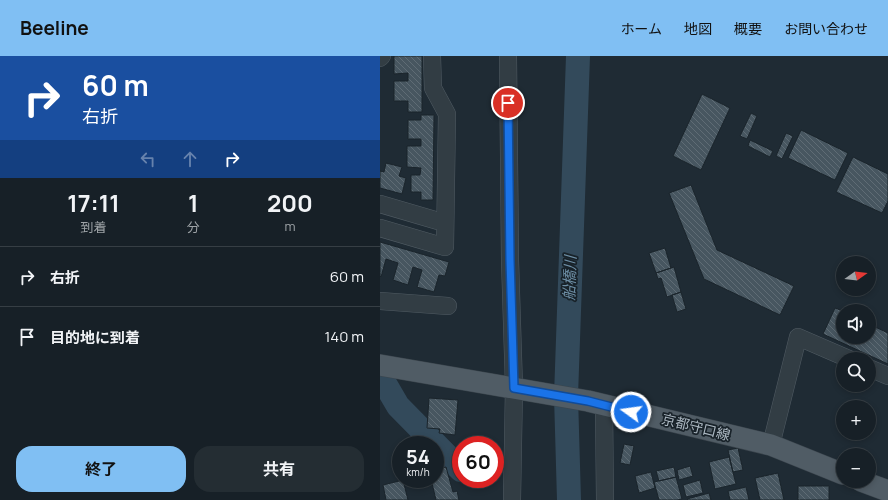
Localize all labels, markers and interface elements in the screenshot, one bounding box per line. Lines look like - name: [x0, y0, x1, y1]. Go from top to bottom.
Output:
- text: Beeline: [20, 15, 89, 41]
- text: ホーム: [620, 19, 662, 38]
- text: 地図: [684, 19, 712, 38]
- text: 概要: [734, 19, 762, 38]
- text: お問い合わせ: [784, 19, 868, 38]
- text: 60 m: [82, 66, 149, 104]
- icon: right: [16, 72, 68, 124]
- pin: [491, 86, 525, 120]
- icon: arrive: [497, 92, 519, 114]
- text: 右折: [82, 104, 118, 128]
- icon: left: [137, 148, 159, 170]
- icon: ahead: [179, 148, 201, 170]
- icon: right: [221, 148, 243, 170]
- text: 17:11: [67, 186, 120, 219]
- text: 1: [188, 186, 199, 219]
- text: 200: [267, 186, 313, 219]
- text: m: [284, 217, 295, 235]
- text: 到着: [80, 218, 106, 236]
- text: 分: [187, 218, 200, 236]
- water label: 船橋川: [558, 253, 581, 301]
- north arrow: [836, 256, 876, 296]
- map controls: [836, 256, 876, 488]
- icon: right: [16, 266, 38, 288]
- text: 60 m: [330, 266, 364, 287]
- text: 右折: [50, 267, 80, 288]
- button: sound: [836, 304, 876, 344]
- icon: arrive: [16, 326, 38, 348]
- text: 140 m: [324, 326, 364, 347]
- text: 目的地に到着: [50, 327, 140, 348]
- button: search: [836, 352, 876, 392]
- position arrow: [610, 391, 652, 433]
- button: +: [836, 400, 876, 440]
- street label: 京都守口線: [660, 409, 732, 444]
- speed limit sign: 60: [452, 436, 504, 488]
- text: 54: [406, 443, 430, 470]
- button: 終了: [16, 446, 186, 492]
- button: 共有: [194, 446, 364, 492]
- button: −: [836, 448, 876, 488]
- text: km/h: [406, 465, 430, 479]

